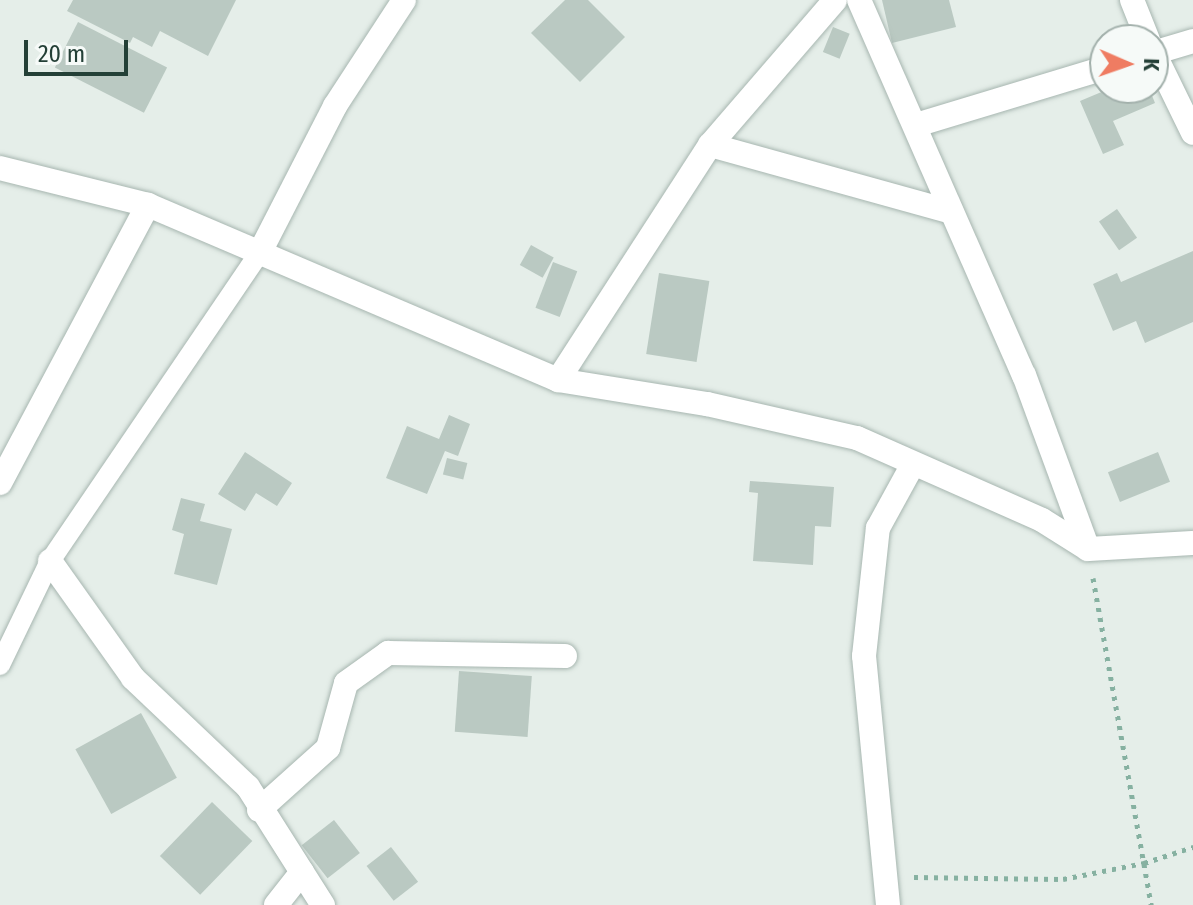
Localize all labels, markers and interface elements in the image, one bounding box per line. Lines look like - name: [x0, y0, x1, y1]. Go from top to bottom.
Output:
- scale bar: [28, 24, 132, 74]
- north arrow: [1089, 24, 1169, 104]
- text: 20 m: [38, 40, 85, 68]
- text: K: [1138, 58, 1165, 72]

